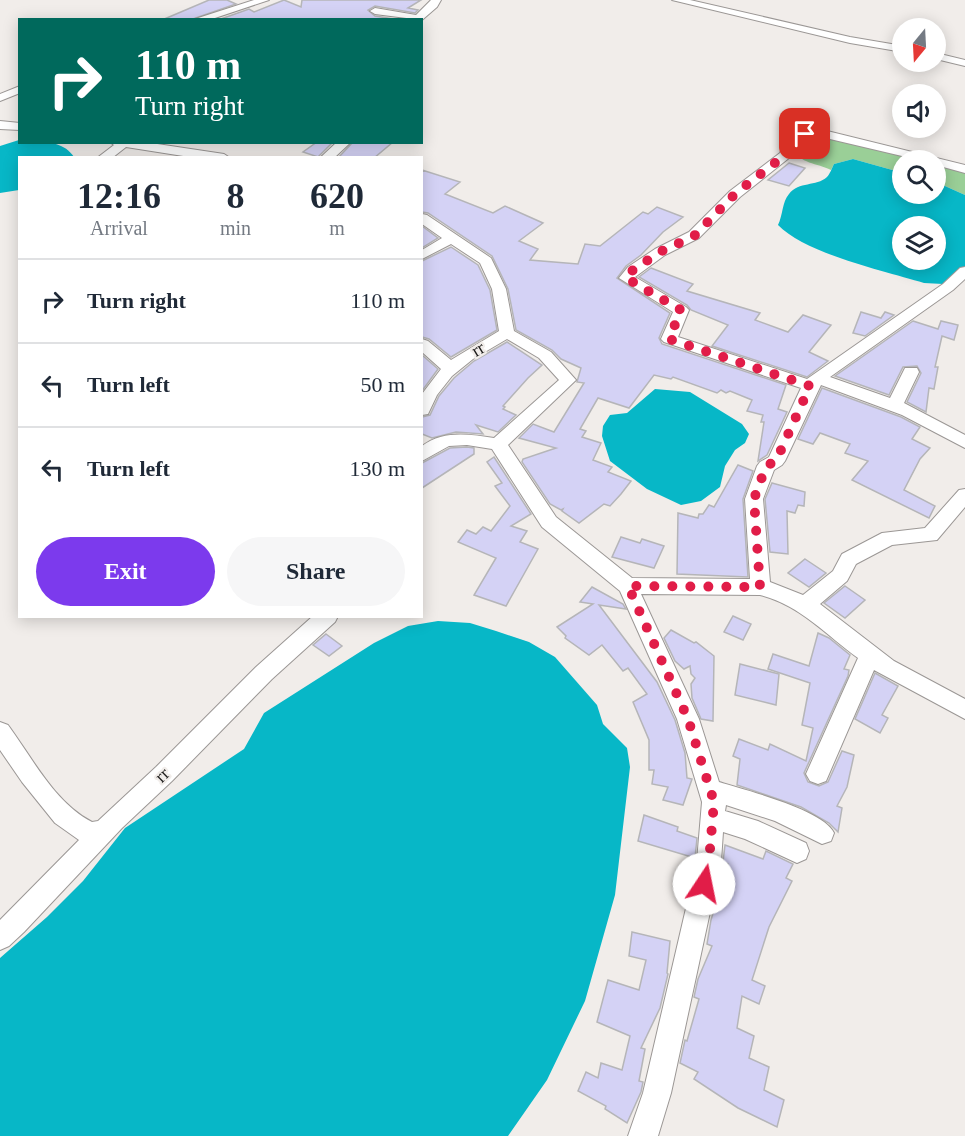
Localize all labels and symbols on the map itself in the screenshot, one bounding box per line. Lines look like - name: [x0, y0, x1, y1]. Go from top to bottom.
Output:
- north arrow: [892, 18, 946, 72]
- pin: [779, 108, 830, 159]
- street label: rr: [468, 337, 488, 361]
- street label: rr: [151, 764, 173, 786]
- position arrow: [672, 852, 736, 916]

